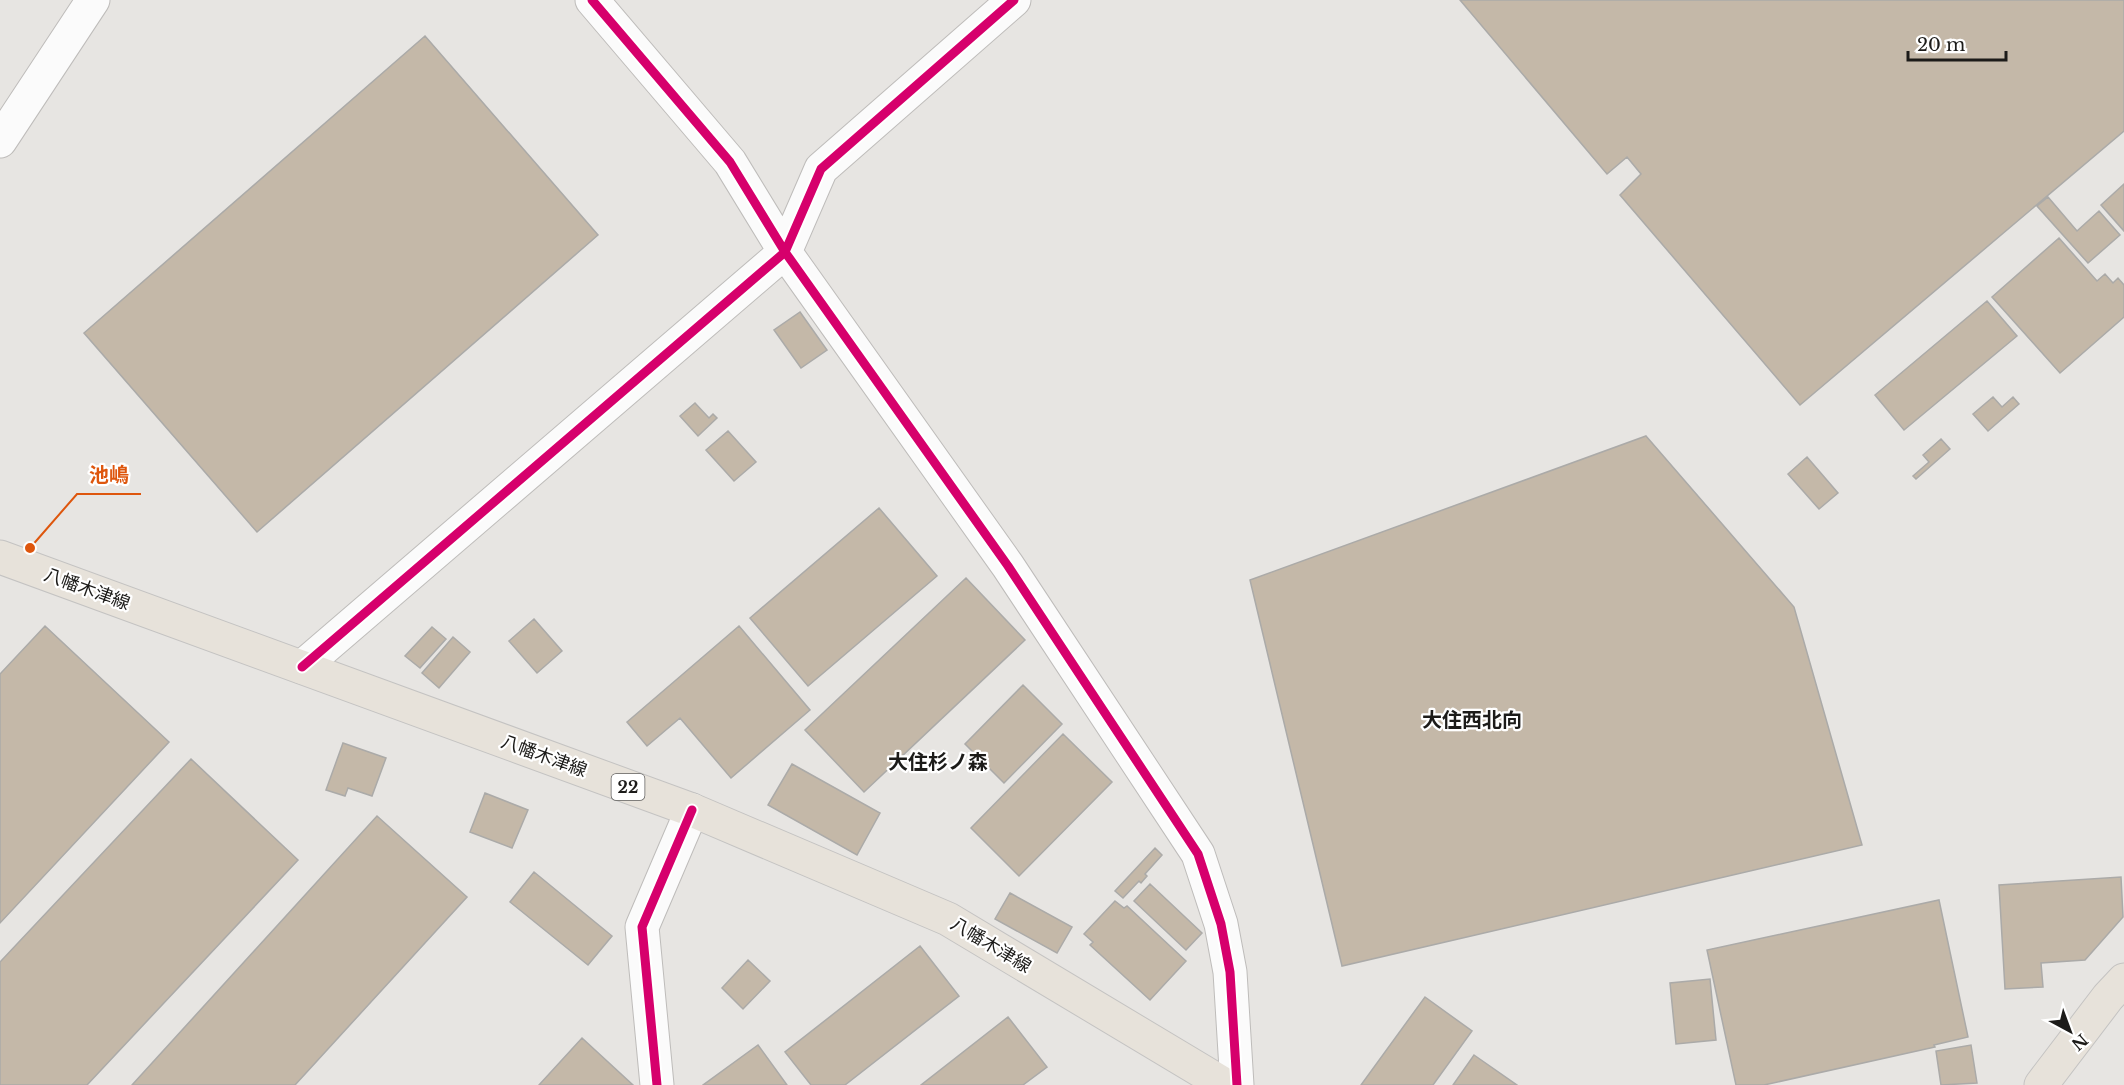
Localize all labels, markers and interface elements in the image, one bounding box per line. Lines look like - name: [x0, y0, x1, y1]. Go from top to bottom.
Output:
- scale bar: [1908, 24, 2006, 62]
- text: 20 m: [1917, 34, 1965, 56]
- callout: 池嶋: [77, 456, 141, 494]
- text: 池嶋: [89, 463, 129, 487]
- street label: 八幡木津線: [41, 563, 133, 615]
- district label: 大住西北向: [1422, 708, 1522, 732]
- street label: 八幡木津線: [498, 730, 590, 782]
- district label: 大住杉ノ森: [888, 750, 988, 774]
- road number: 22: [612, 774, 644, 800]
- street label: 八幡木津線: [947, 912, 1035, 978]
- north arrow: [2040, 1001, 2100, 1061]
- text: N: [2068, 1030, 2092, 1055]

